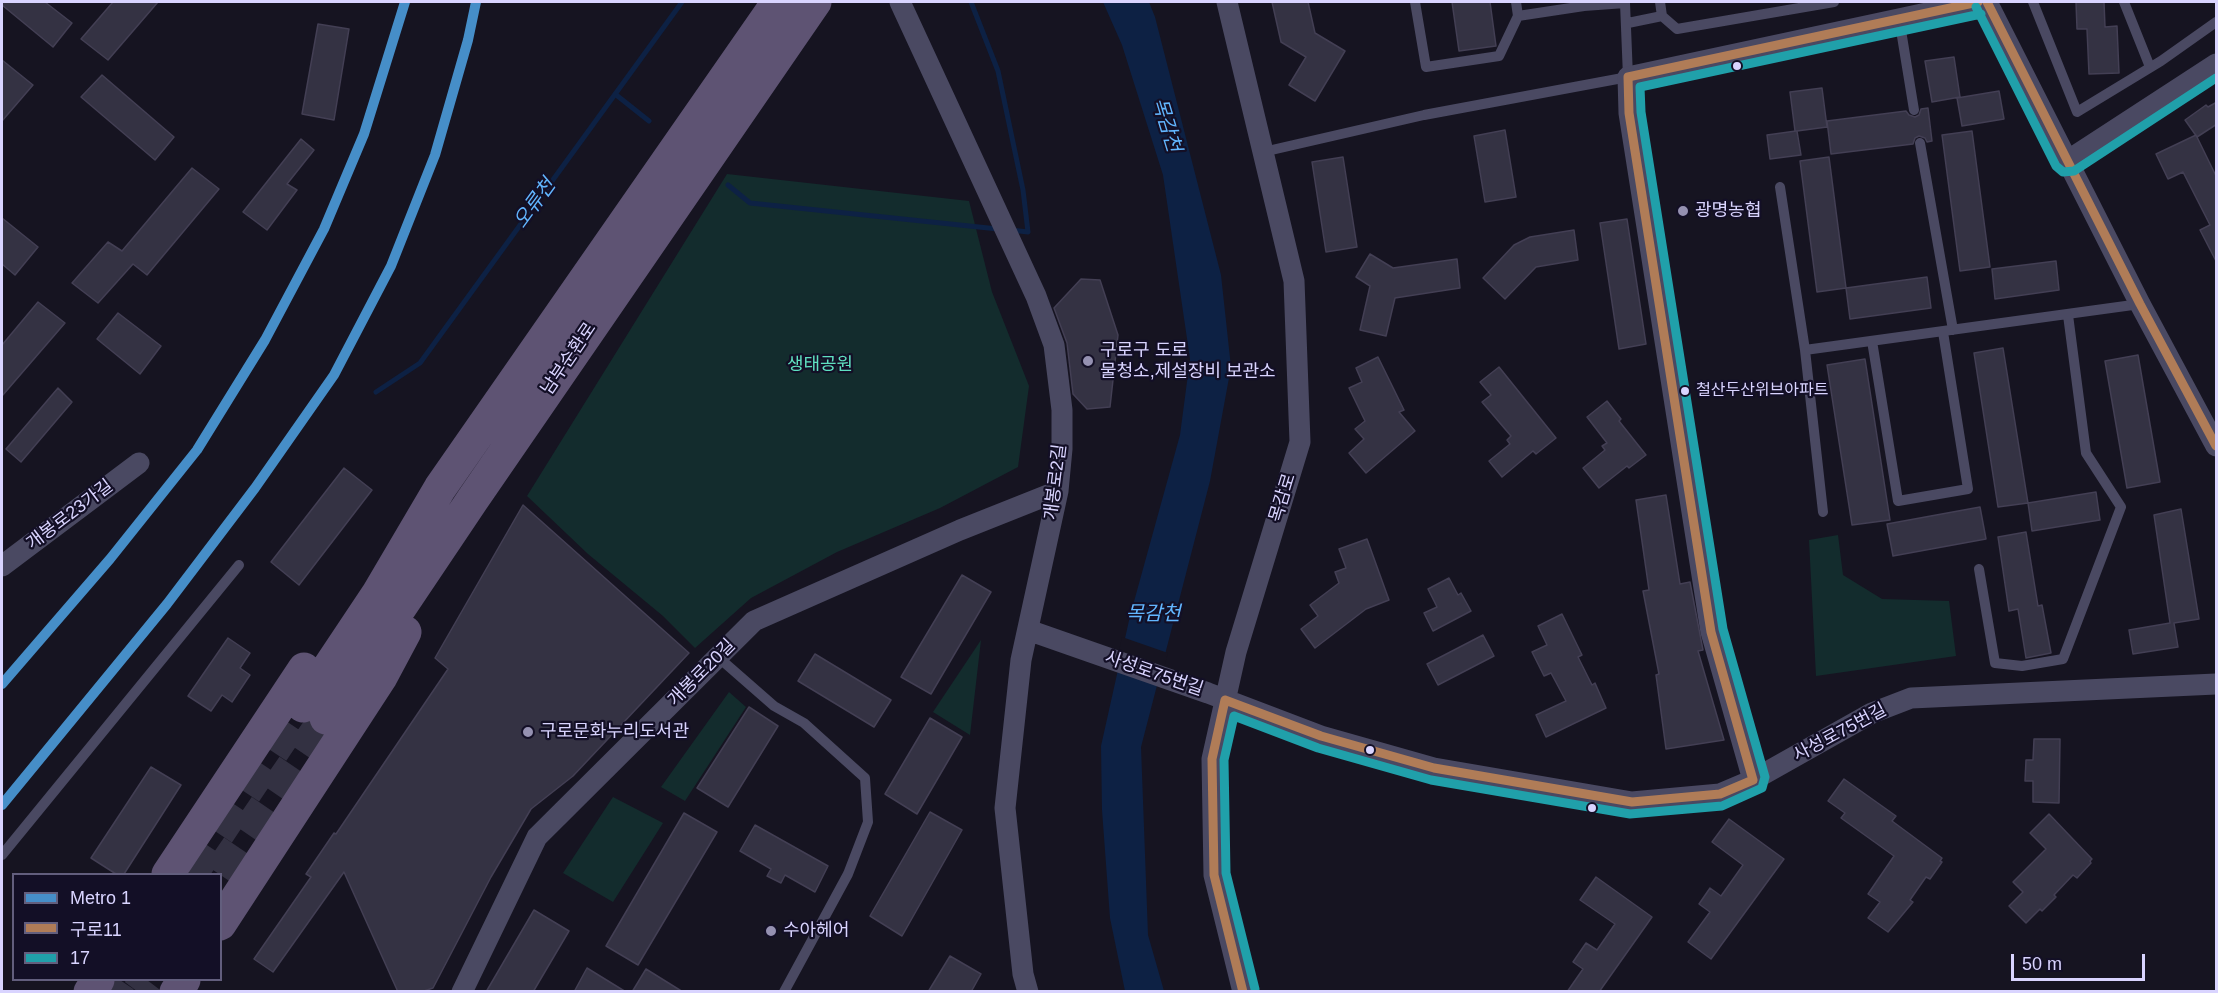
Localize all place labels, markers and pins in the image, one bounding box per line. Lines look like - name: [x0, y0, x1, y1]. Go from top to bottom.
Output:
- unlabelled marker: [1731, 60, 1743, 72]
- place label: 광명농협: [1695, 200, 1761, 222]
- marker: 광명농협: [1676, 204, 1690, 218]
- place label: 구로구 도로 물청소,제설장비 보관소: [1100, 340, 1276, 382]
- marker: 구로구 도로 물청소,제설장비 보관소: [1081, 354, 1095, 368]
- place label: 철산두산위브아파트: [1696, 381, 1828, 401]
- marker: 철산두산위브아파트: [1679, 385, 1691, 397]
- place label: 구로문화누리도서관: [540, 721, 689, 743]
- marker: 구로문화누리도서관: [521, 725, 535, 739]
- unlabelled marker: [1364, 744, 1376, 756]
- unlabelled marker: [1586, 802, 1598, 814]
- place label: 수아헤어: [783, 920, 849, 942]
- marker: 수아헤어: [764, 924, 778, 938]

